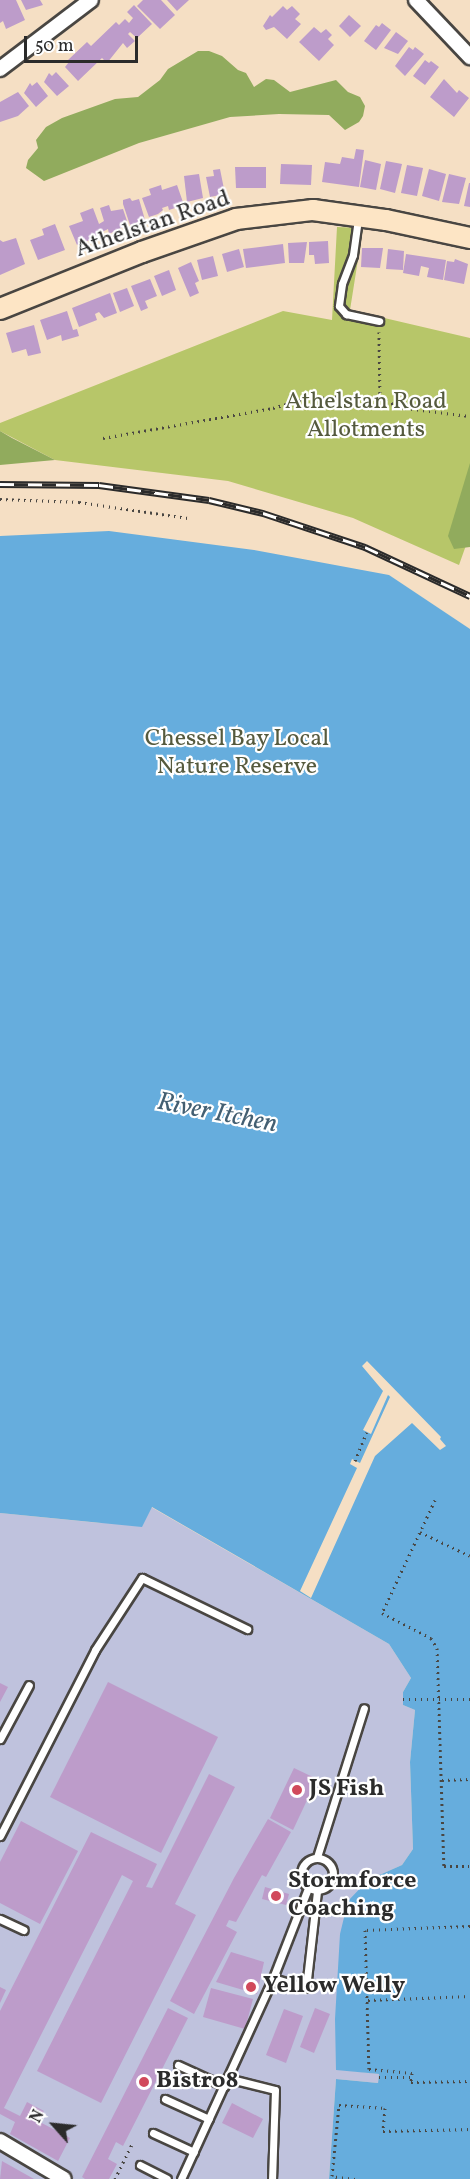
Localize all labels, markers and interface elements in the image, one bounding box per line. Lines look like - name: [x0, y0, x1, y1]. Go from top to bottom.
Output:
- scale bar: [27, 24, 141, 62]
- text: 50 m: [35, 34, 74, 59]
- street label: Athelstan Road: [72, 185, 234, 265]
- park label: Athelstan Road Allotments: [285, 389, 447, 445]
- park label: Chessel Bay Local Nature Reserve: [144, 726, 330, 782]
- water label: River Itchen: [154, 1087, 280, 1141]
- place label: JS Fish: [309, 1776, 384, 1804]
- marker: JS Fish: [290, 1783, 304, 1797]
- place label: Stormforce Coaching: [288, 1868, 416, 1924]
- marker: Stormforce Coaching: [269, 1889, 283, 1903]
- place label: Yellow Welly: [263, 1973, 406, 2001]
- marker: Yellow Welly: [244, 1980, 258, 1994]
- place label: Bistro8: [156, 2068, 239, 2096]
- marker: Bistro8: [137, 2075, 151, 2089]
- north arrow: [24, 2095, 84, 2155]
- text: N: [26, 2107, 50, 2127]

